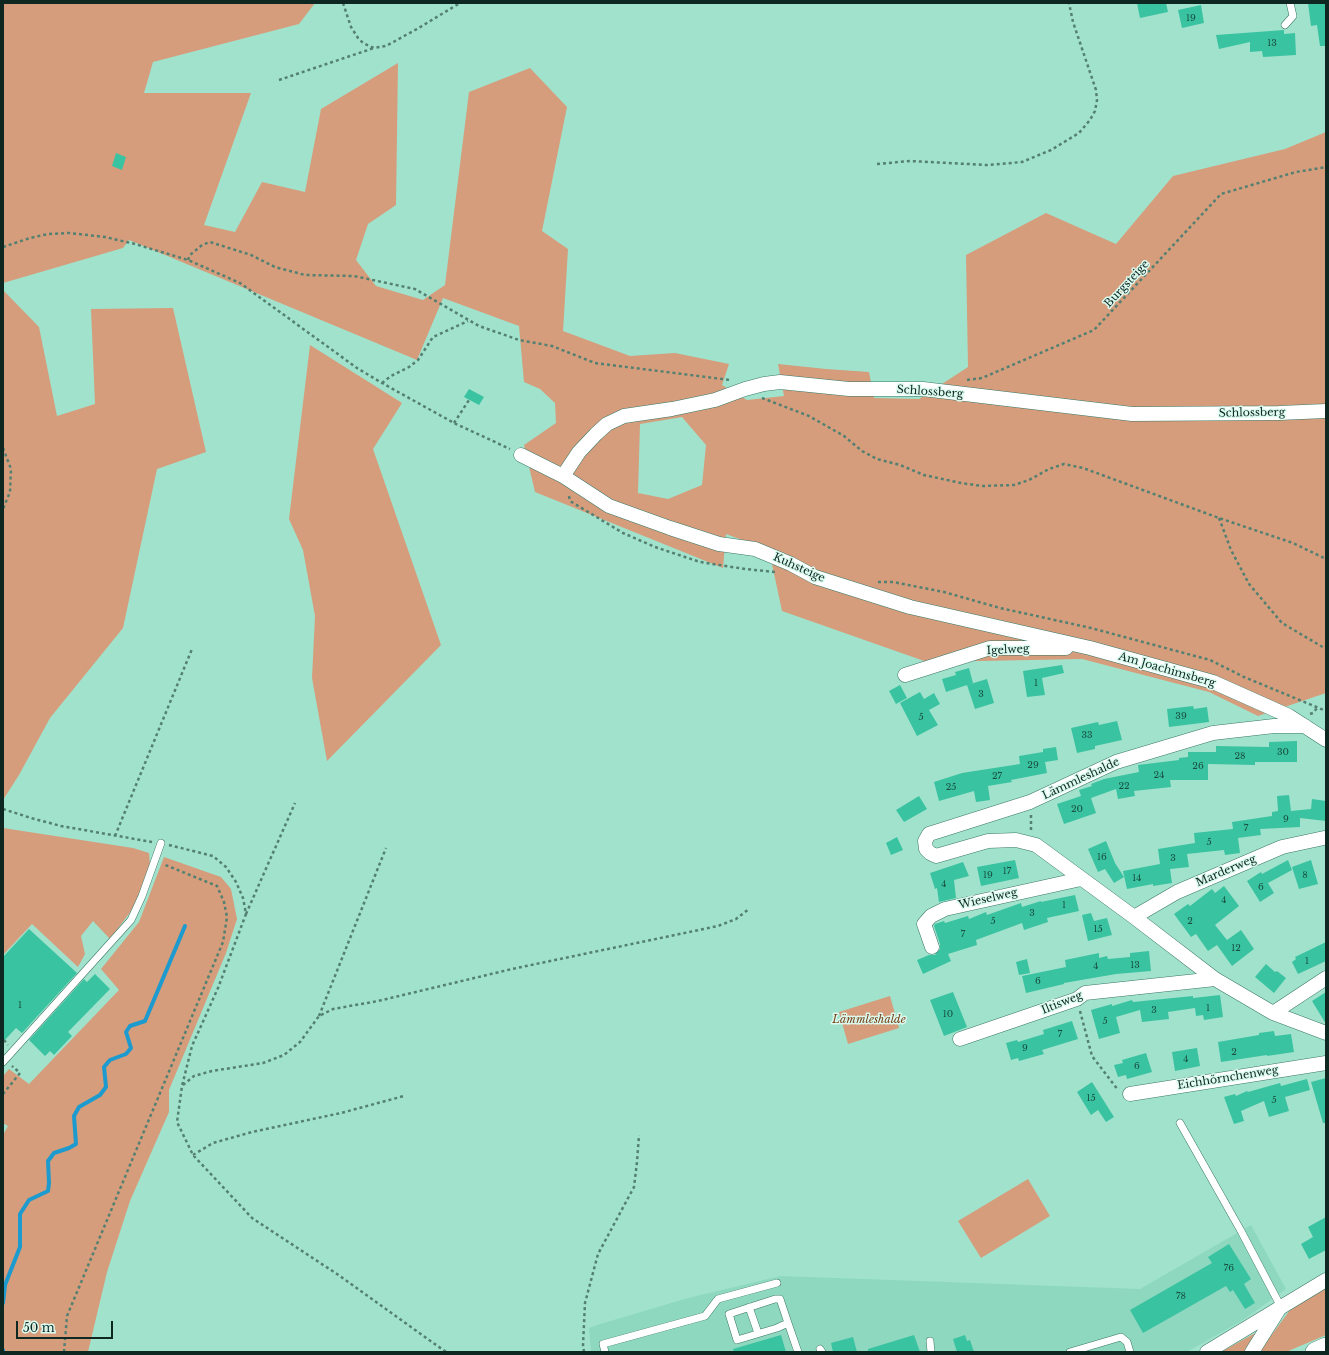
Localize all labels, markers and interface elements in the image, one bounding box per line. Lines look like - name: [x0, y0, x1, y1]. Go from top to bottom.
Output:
- house number: 19: [1186, 13, 1196, 23]
- house number: 13: [1267, 38, 1277, 48]
- street label: Burgsteige: [1102, 258, 1152, 310]
- street label: Schlossberg: [896, 383, 964, 401]
- street label: Schlossberg: [1219, 406, 1285, 420]
- street label: Kuhsteige: [771, 551, 827, 585]
- street label: Igelweg: [986, 642, 1030, 658]
- street label: Am Joachimsberg: [1117, 650, 1217, 690]
- house number: 1: [1034, 678, 1038, 688]
- house number: 3: [978, 689, 984, 699]
- house number: 39: [1175, 711, 1187, 721]
- house number: 5: [918, 712, 924, 722]
- house number: 33: [1081, 730, 1093, 740]
- house number: 30: [1277, 747, 1289, 757]
- house number: 28: [1235, 751, 1245, 761]
- street label: Lämmleshalde: [1040, 755, 1122, 803]
- house number: 29: [1027, 760, 1039, 770]
- house number: 26: [1192, 761, 1204, 771]
- house number: 24: [1154, 770, 1164, 780]
- house number: 27: [992, 771, 1002, 781]
- house number: 22: [1118, 781, 1130, 791]
- house number: 25: [946, 782, 956, 792]
- house number: 20: [1071, 804, 1083, 814]
- house number: 9: [1283, 814, 1289, 824]
- house number: 7: [1244, 823, 1248, 833]
- house number: 5: [1206, 837, 1212, 847]
- house number: 16: [1097, 852, 1107, 862]
- street label: Marderweg: [1194, 852, 1258, 890]
- house number: 3: [1170, 853, 1176, 863]
- house number: 17: [1003, 866, 1011, 876]
- house number: 19: [983, 870, 993, 880]
- house number: 8: [1302, 870, 1308, 880]
- house number: 14: [1132, 873, 1142, 883]
- house number: 4: [941, 879, 947, 889]
- house number: 6: [1258, 882, 1264, 892]
- street label: Wieselweg: [957, 886, 1019, 912]
- house number: 4: [1221, 895, 1227, 905]
- house number: 1: [1062, 900, 1066, 910]
- house number: 3: [1029, 908, 1035, 918]
- house number: 5: [990, 916, 996, 926]
- house number: 2: [1187, 916, 1193, 926]
- house number: 15: [1093, 924, 1103, 934]
- house number: 7: [961, 929, 965, 939]
- house number: 12: [1231, 943, 1241, 953]
- house number: 1: [1305, 956, 1309, 966]
- house number: 13: [1130, 960, 1140, 970]
- house number: 4: [1093, 961, 1099, 971]
- house number: 6: [1035, 976, 1041, 986]
- street label: Iltisweg: [1040, 989, 1084, 1017]
- house number: 1: [18, 1000, 22, 1010]
- house number: 1: [1206, 1003, 1210, 1013]
- house number: 3: [1151, 1005, 1157, 1015]
- house number: 10: [943, 1009, 953, 1019]
- park label: Lämmleshalde: [832, 1013, 906, 1027]
- house number: 5: [1102, 1016, 1108, 1026]
- house number: 7: [1058, 1029, 1062, 1039]
- house number: 9: [1022, 1043, 1028, 1053]
- house number: 2: [1231, 1047, 1237, 1057]
- house number: 4: [1183, 1054, 1189, 1064]
- house number: 6: [1134, 1061, 1140, 1071]
- street label: Eichhörnchenweg: [1177, 1064, 1279, 1092]
- house number: 15: [1086, 1093, 1096, 1103]
- house number: 5: [1271, 1095, 1277, 1105]
- house number: 76: [1224, 1263, 1234, 1273]
- house number: 78: [1176, 1291, 1186, 1301]
- scale bar: [18, 1313, 115, 1339]
- text: 50 m: [23, 1320, 55, 1335]

